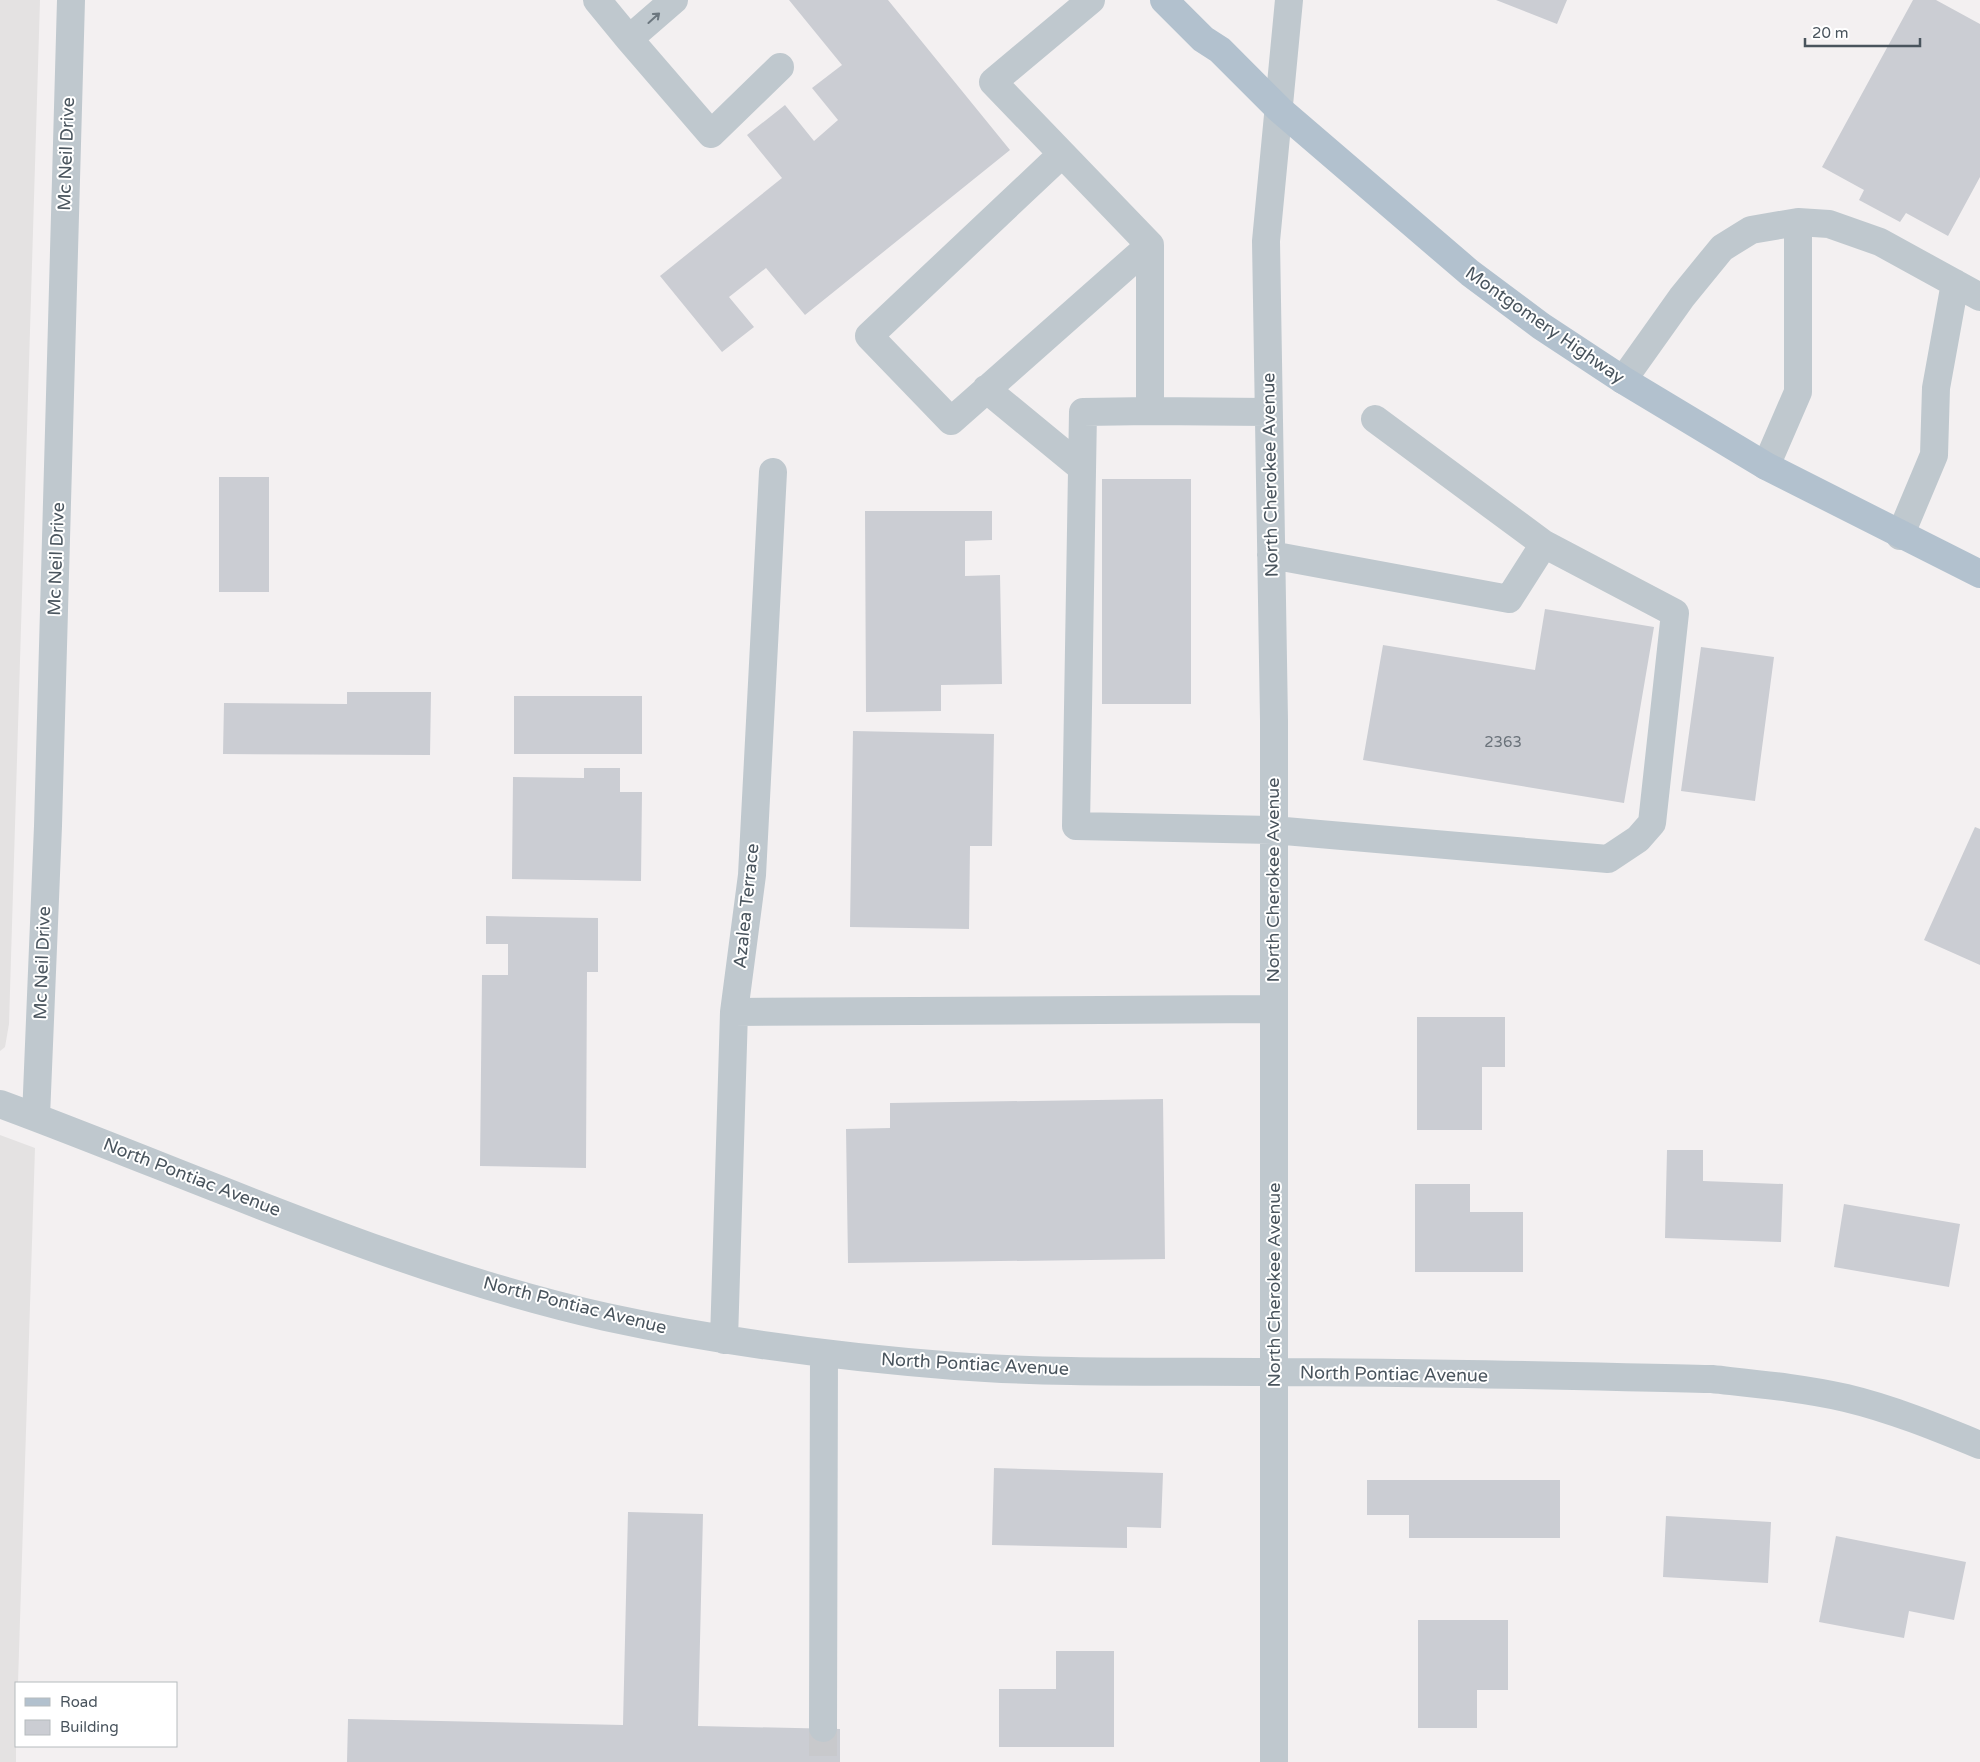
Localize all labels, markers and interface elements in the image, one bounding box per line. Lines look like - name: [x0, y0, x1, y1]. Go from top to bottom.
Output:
- one-way arrow: [647, 12, 660, 23]
- scale bar: [1805, 15, 1920, 47]
- text: 20 m: [1812, 24, 1849, 42]
- street label: Mc Neil Drive: [53, 97, 79, 211]
- street label: Montgomery Highway: [1461, 262, 1629, 389]
- street label: North Cherokee Avenue: [1257, 372, 1283, 578]
- street label: Mc Neil Drive: [43, 502, 69, 616]
- house number: 2363: [1484, 733, 1522, 751]
- street label: North Cherokee Avenue: [1262, 778, 1284, 982]
- street label: Azalea Terrace: [728, 842, 764, 970]
- street label: Mc Neil Drive: [29, 906, 55, 1020]
- street label: North Pontiac Avenue: [100, 1133, 284, 1221]
- street label: North Cherokee Avenue: [1263, 1183, 1285, 1387]
- street label: North Pontiac Avenue: [481, 1272, 669, 1338]
- street label: North Pontiac Avenue: [880, 1348, 1070, 1380]
- street label: North Pontiac Avenue: [1300, 1361, 1488, 1387]
- legend: [15, 1682, 178, 1747]
- text: Road: [60, 1693, 98, 1711]
- text: Building: [60, 1718, 119, 1736]

